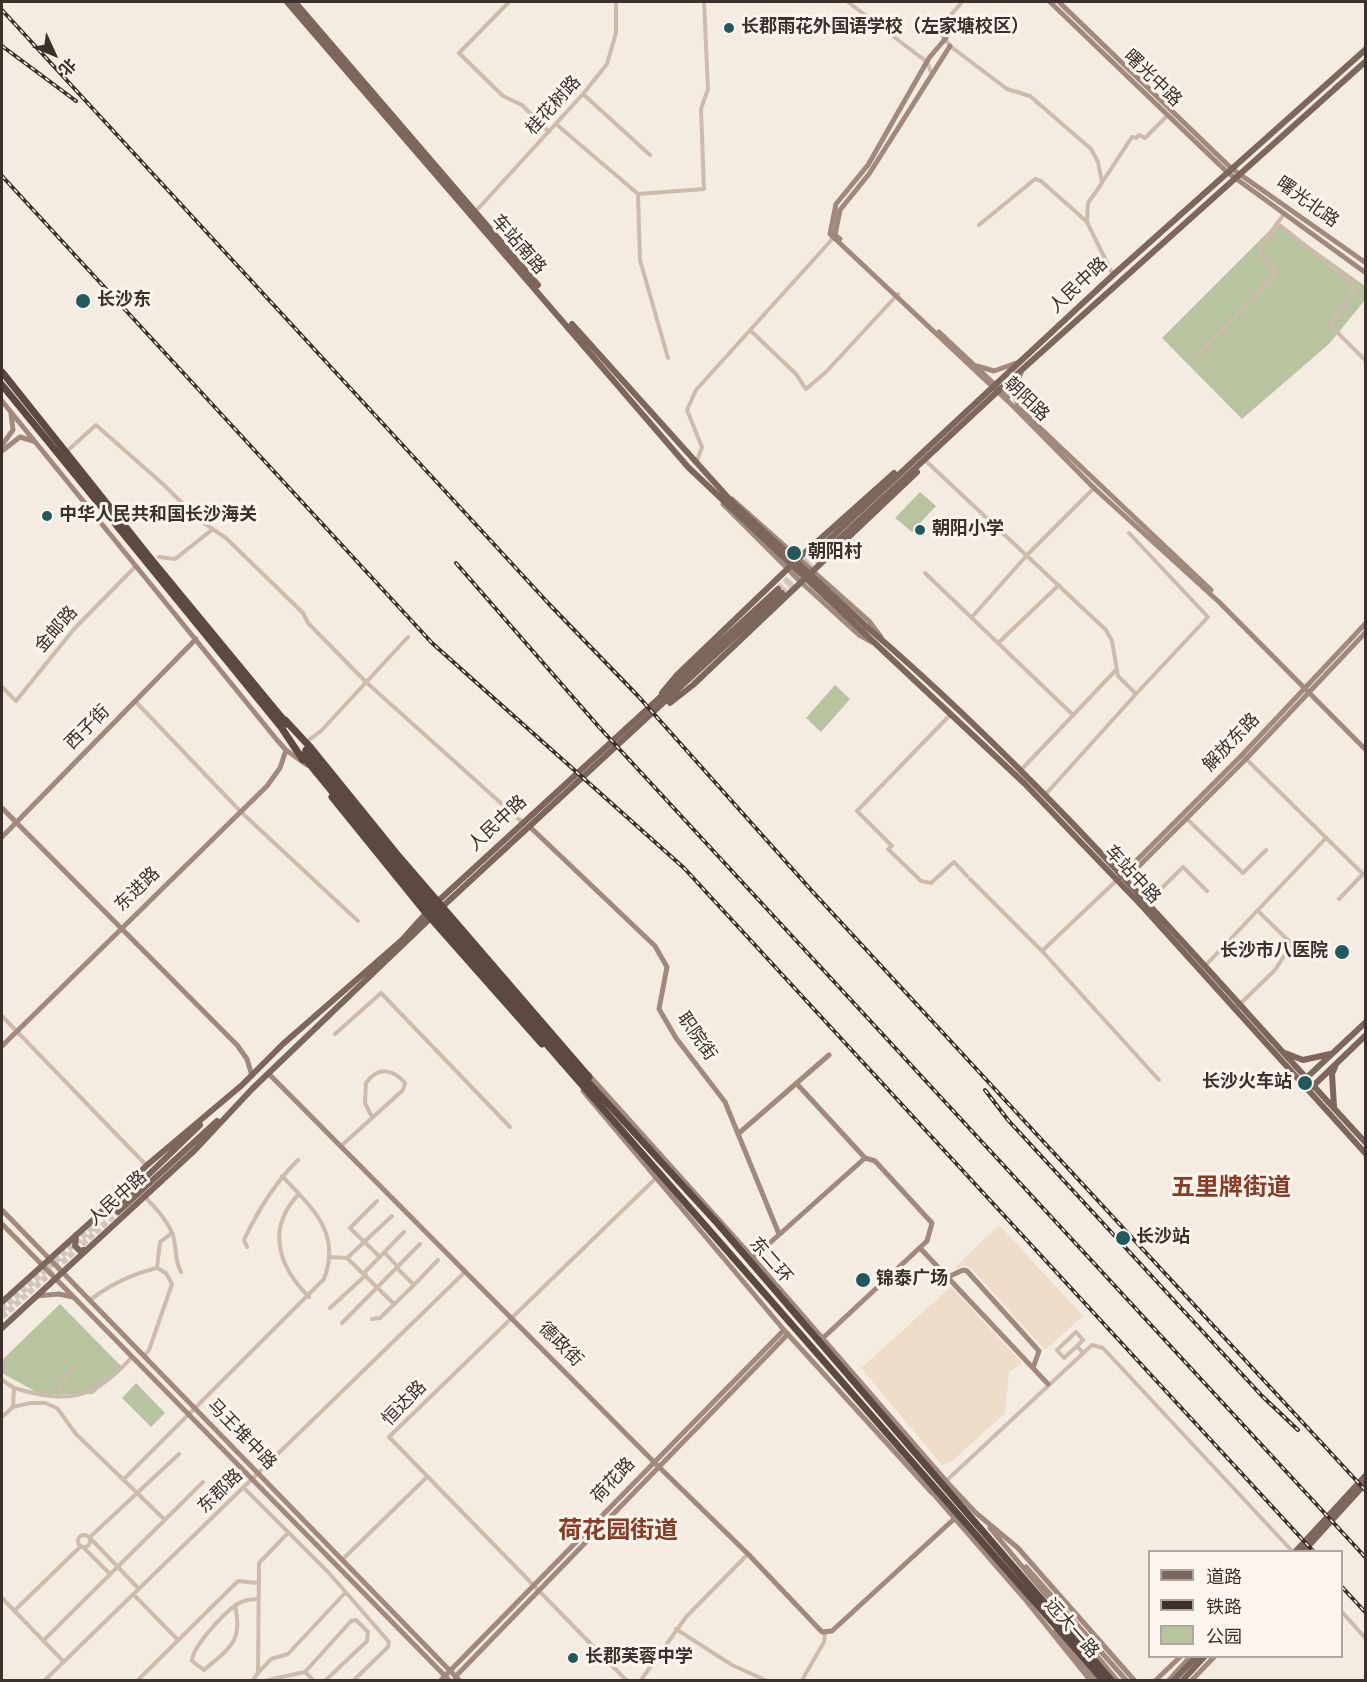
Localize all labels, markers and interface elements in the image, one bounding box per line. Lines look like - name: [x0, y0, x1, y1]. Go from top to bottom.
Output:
- place label: 长郡雨花外国语学校（左家塘校区）: [741, 17, 1029, 39]
- marker: 长郡雨花外国语学校（左家塘校区）: [722, 21, 736, 35]
- north arrow: [24, 24, 84, 84]
- street label: 曙光中路: [1119, 46, 1185, 112]
- text: 北: [53, 53, 80, 80]
- street label: 桂花树路: [522, 72, 586, 140]
- street label: 曙光北路: [1272, 173, 1342, 233]
- street label: 车站南路: [486, 211, 550, 279]
- street label: 人民中路: [1045, 254, 1113, 318]
- place label: 长沙东: [97, 290, 151, 312]
- marker: 长沙东: [74, 292, 92, 310]
- street label: 朝阳路: [999, 373, 1053, 427]
- place label: 中华人民共和国长沙海关: [59, 505, 257, 527]
- marker: 中华人民共和国长沙海关: [40, 509, 54, 523]
- place label: 朝阳小学: [932, 519, 1004, 541]
- marker: 朝阳小学: [913, 523, 927, 537]
- place label: 朝阳村: [808, 542, 862, 564]
- marker: 朝阳村: [785, 544, 803, 562]
- street label: 金邮路: [31, 603, 83, 657]
- street label: 西子街: [61, 701, 115, 755]
- street label: 解放东路: [1199, 710, 1265, 776]
- street label: 人民中路: [464, 792, 532, 856]
- street label: 车站中路: [1100, 841, 1164, 909]
- street label: 东进路: [111, 863, 165, 917]
- place label: 长沙市八医院: [1220, 941, 1328, 963]
- marker: 长沙市八医院: [1333, 943, 1351, 961]
- street label: 职院街: [672, 1009, 720, 1065]
- place label: 长沙火车站: [1202, 1072, 1292, 1094]
- marker: 长沙火车站: [1296, 1074, 1314, 1092]
- street label: 人民中路: [84, 1167, 152, 1231]
- district label: 五里牌街道: [1171, 1175, 1291, 1203]
- place label: 长沙站: [1136, 1227, 1190, 1249]
- marker: 长沙站: [1114, 1229, 1132, 1247]
- street label: 东二环: [744, 1234, 796, 1288]
- place label: 锦泰广场: [876, 1269, 948, 1291]
- marker: 锦泰广场: [854, 1271, 872, 1289]
- street label: 德政街: [533, 1318, 587, 1372]
- street label: 恒达路: [378, 1377, 432, 1431]
- street label: 马王堆中路: [202, 1395, 280, 1475]
- street label: 荷花路: [588, 1454, 640, 1508]
- street label: 东郡路: [194, 1465, 248, 1519]
- district label: 荷花园街道: [558, 1518, 678, 1546]
- legend: [1148, 1550, 1343, 1658]
- text: 道路: [1206, 1565, 1242, 1589]
- street label: 远大一路: [1039, 1595, 1103, 1663]
- text: 铁路: [1206, 1595, 1242, 1619]
- text: 公园: [1206, 1625, 1242, 1649]
- place label: 长郡芙蓉中学: [585, 1647, 693, 1669]
- marker: 长郡芙蓉中学: [566, 1651, 580, 1665]

